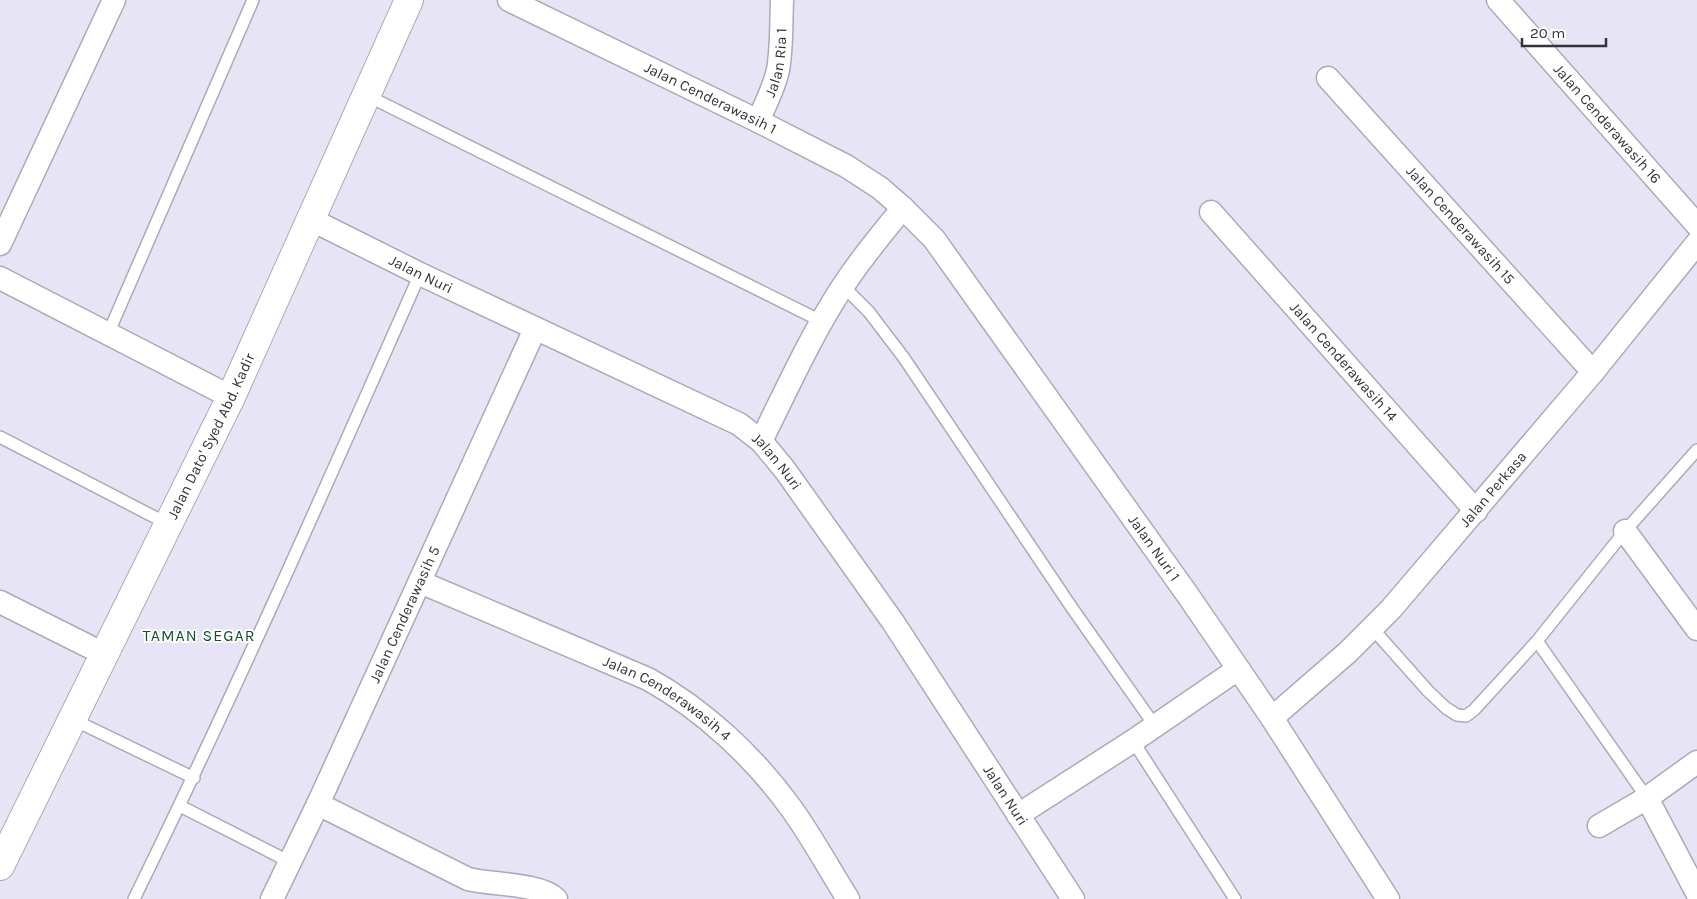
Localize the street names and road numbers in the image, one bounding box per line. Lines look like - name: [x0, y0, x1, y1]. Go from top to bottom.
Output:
- street label: Jalan Ria 1: [761, 28, 790, 100]
- street label: Jalan Cenderawasih 1: [641, 58, 780, 138]
- street label: Jalan Cenderawasih 16: [1550, 60, 1665, 187]
- street label: Jalan Cenderawasih 15: [1403, 162, 1519, 288]
- street label: Jalan Nuri: [386, 251, 456, 297]
- street label: Jalan Cenderawasih 14: [1286, 298, 1402, 425]
- street label: Jalan Dato' Syed Abd. Kadir: [163, 350, 259, 522]
- street label: Jalan Nuri: [749, 429, 805, 493]
- street label: Jalan Perkasa: [1456, 448, 1530, 531]
- street label: Jalan Nuri 1: [1125, 511, 1184, 585]
- street label: Jalan Cenderawasih 5: [366, 543, 444, 686]
- street label: Jalan Cenderawasih 4: [600, 652, 735, 745]
- street label: Jalan Nuri: [979, 762, 1032, 829]

